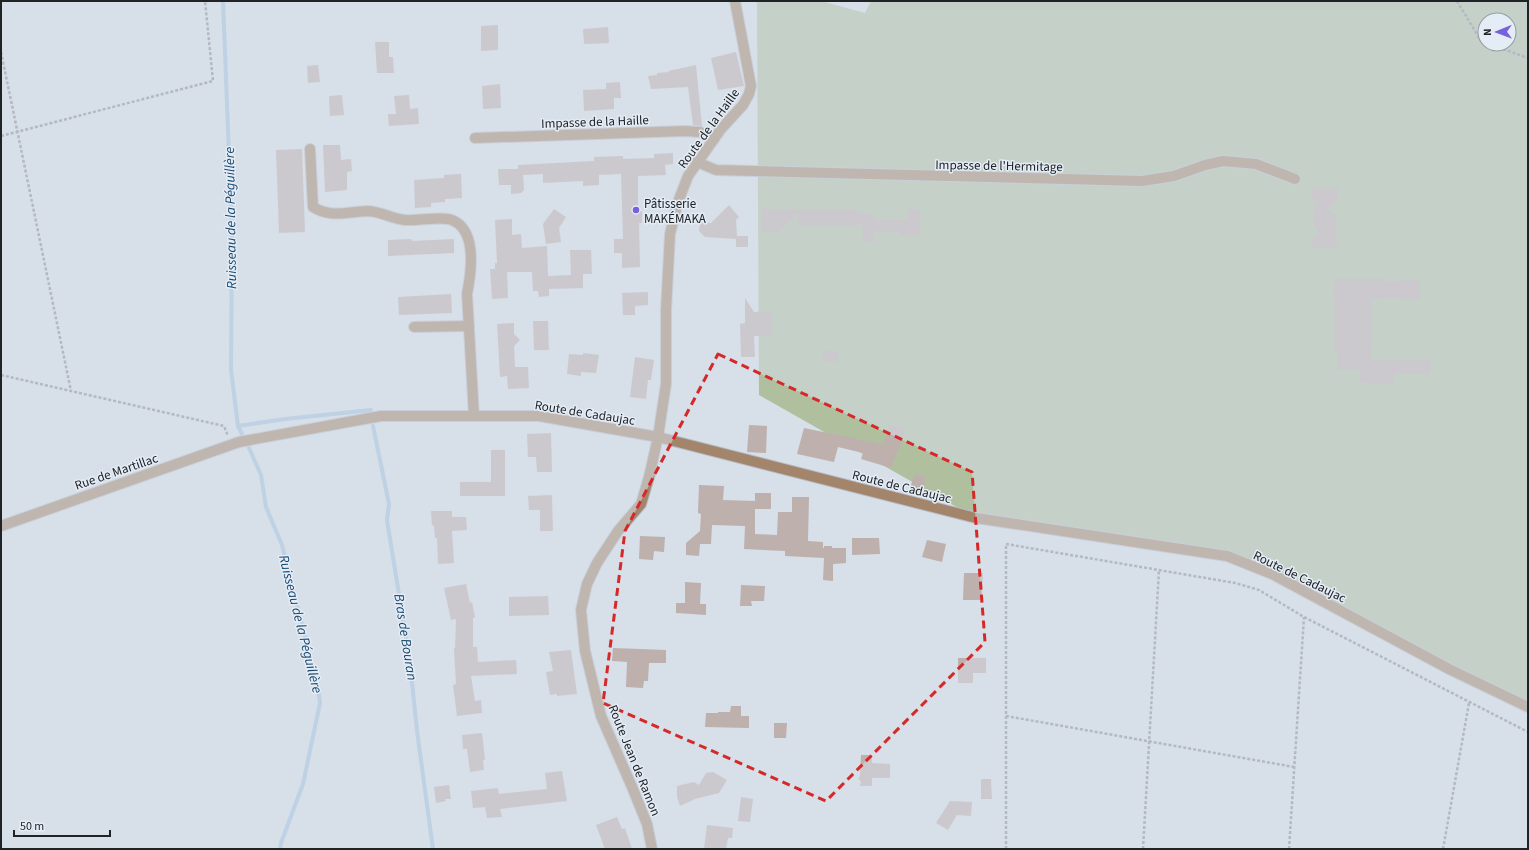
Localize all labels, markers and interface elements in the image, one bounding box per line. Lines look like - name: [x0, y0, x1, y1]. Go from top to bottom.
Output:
- north arrow: [1477, 12, 1517, 52]
- text: N: [1480, 28, 1495, 36]
- street label: Route de la Haille: [674, 85, 744, 172]
- street label: Impasse de la Haille: [541, 111, 649, 133]
- water label: Ruisseau de la Péguillère: [220, 147, 242, 289]
- street label: Impasse de l'Hermitage: [935, 156, 1063, 176]
- place label: Pâtisserie MAKÉMAKA: [644, 195, 707, 228]
- marker: Pâtisserie MAKÉMAKA: [631, 205, 641, 215]
- street label: Route de Cadaujac: [533, 396, 636, 430]
- street label: Rue de Martillac: [72, 449, 160, 495]
- street label: Route de Cadaujac: [850, 466, 953, 508]
- street label: Route de Cadaujac: [1250, 547, 1349, 607]
- water label: Ruisseau de la Péguillère: [273, 553, 327, 696]
- water label: Bras de Bouran: [388, 592, 422, 682]
- street label: Route Jean de Ramon: [604, 702, 665, 819]
- scale bar: [14, 812, 110, 838]
- text: 50 m: [20, 818, 44, 835]

